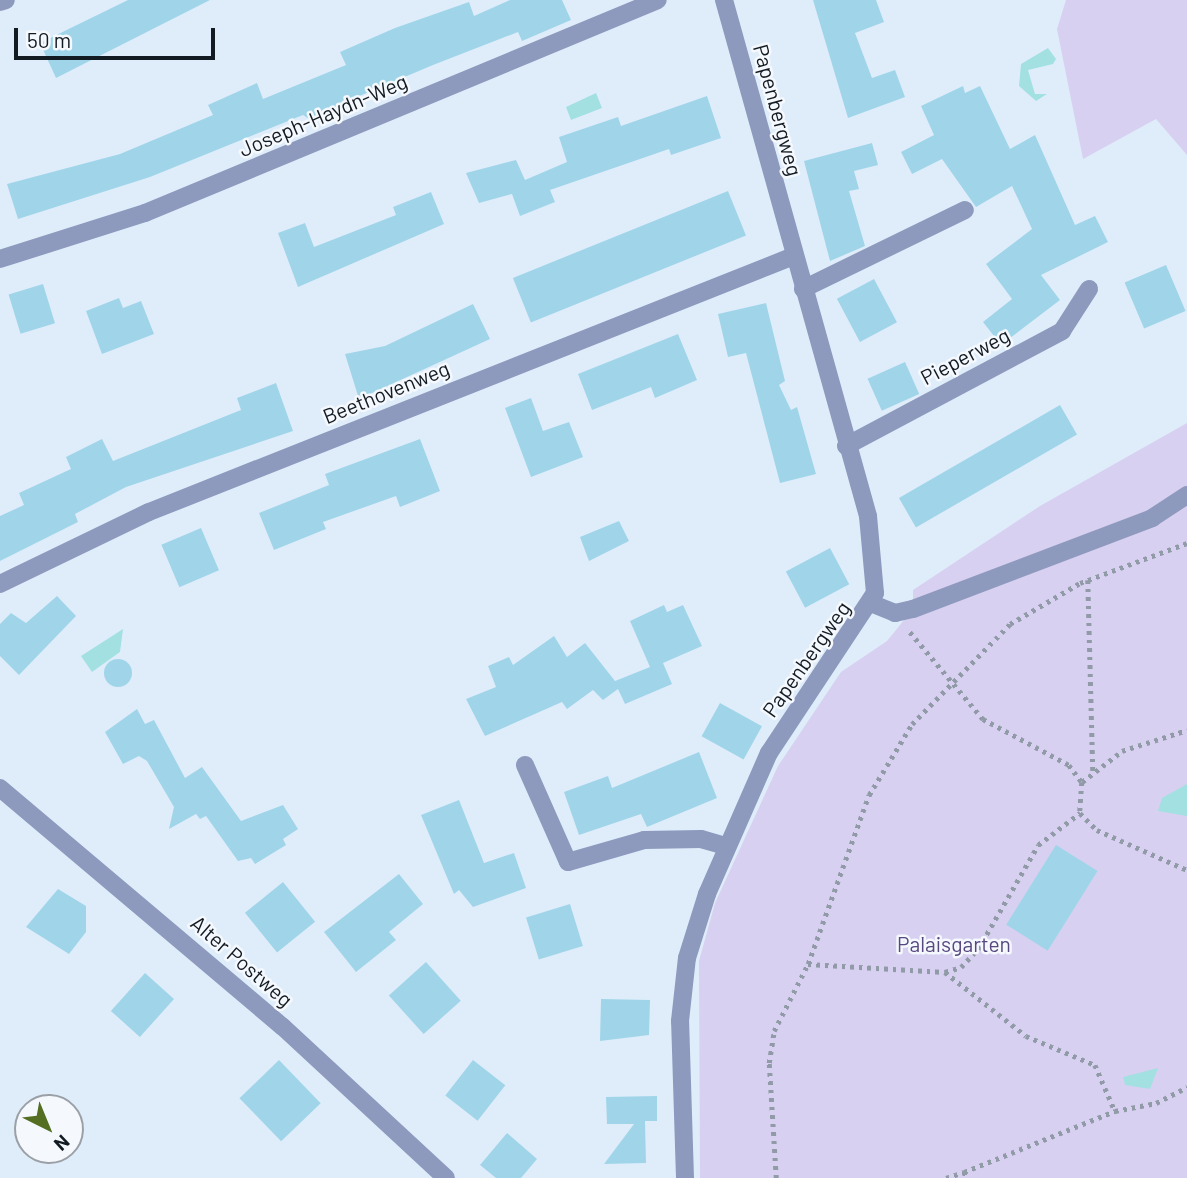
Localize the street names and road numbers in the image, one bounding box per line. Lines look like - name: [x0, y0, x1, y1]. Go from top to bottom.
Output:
- street label: Papenbergweg: [748, 41, 808, 179]
- street label: Joseph-Haydn-Weg: [235, 68, 411, 162]
- street label: Pieperweg: [916, 322, 1014, 390]
- street label: Beethovenweg: [319, 355, 453, 429]
- street label: Papenbergweg: [757, 596, 855, 722]
- street label: Alter Postweg: [186, 910, 298, 1012]

